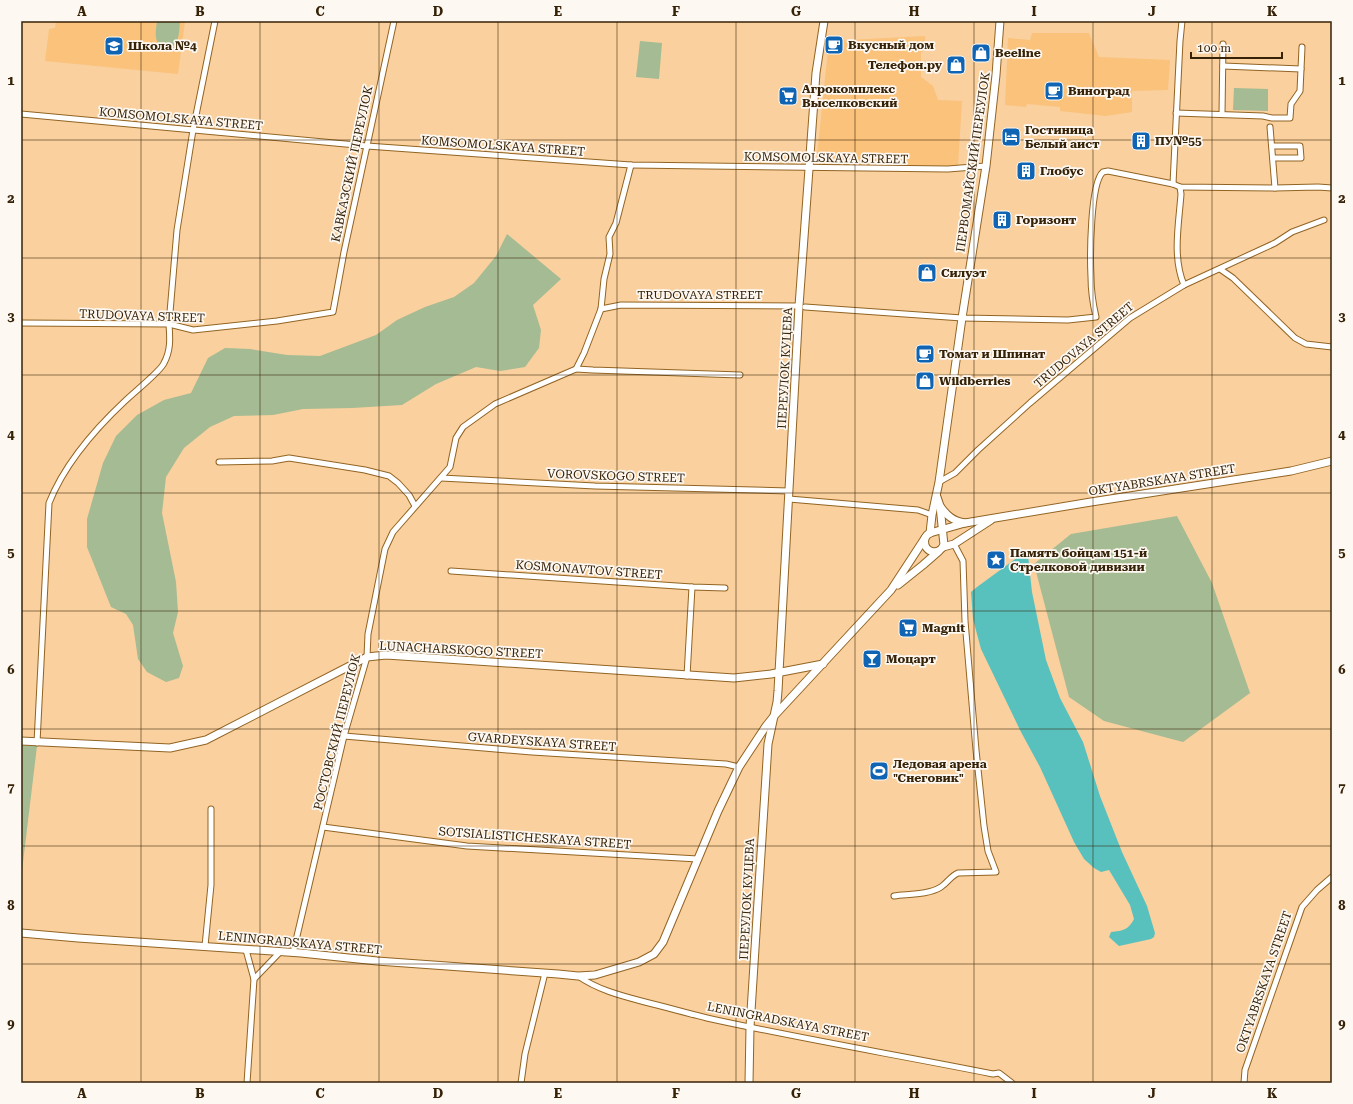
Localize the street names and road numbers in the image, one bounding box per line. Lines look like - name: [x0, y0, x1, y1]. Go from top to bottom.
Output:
- street label: ПЕРВОМАЙСКИЙ ПЕРЕУЛОК: [953, 71, 993, 253]
- street label: КАВКАЗСКИЙ ПЕРЕУЛОК: [329, 84, 375, 243]
- street label: KOMSOMOLSKAYA STREET: [98, 105, 264, 133]
- street label: KOMSOMOLSKAYA STREET: [420, 133, 586, 159]
- street label: KOMSOMOLSKAYA STREET: [744, 150, 908, 166]
- street label: TRUDOVAYA STREET: [637, 288, 763, 302]
- street label: TRUDOVAYA STREET: [1031, 299, 1137, 391]
- street label: ПЕРЕУЛОК КУЦЕВА: [775, 306, 795, 429]
- street label: TRUDOVAYA STREET: [79, 307, 205, 325]
- street label: OKTYABRSKAYA STREET: [1087, 461, 1237, 499]
- street label: VOROVSKOGO STREET: [547, 467, 685, 485]
- street label: KOSMONAVTOV STREET: [515, 558, 663, 582]
- street label: LUNACHARSKOGO STREET: [379, 639, 543, 661]
- street label: РОСТОВСКИЙ ПЕРЕУЛОК: [311, 652, 363, 812]
- street label: GVARDEYSKAYA STREET: [467, 730, 617, 754]
- street label: SOTSIALISTICHESKAYA STREET: [438, 824, 632, 852]
- street label: ПЕРЕУЛОК КУЦЕВА: [737, 837, 757, 960]
- street label: OKTYABRSKAYA STREET: [1233, 909, 1295, 1055]
- street label: LENINGRADSKAYA STREET: [218, 929, 382, 957]
- street label: LENINGRADSKAYA STREET: [706, 999, 870, 1045]

